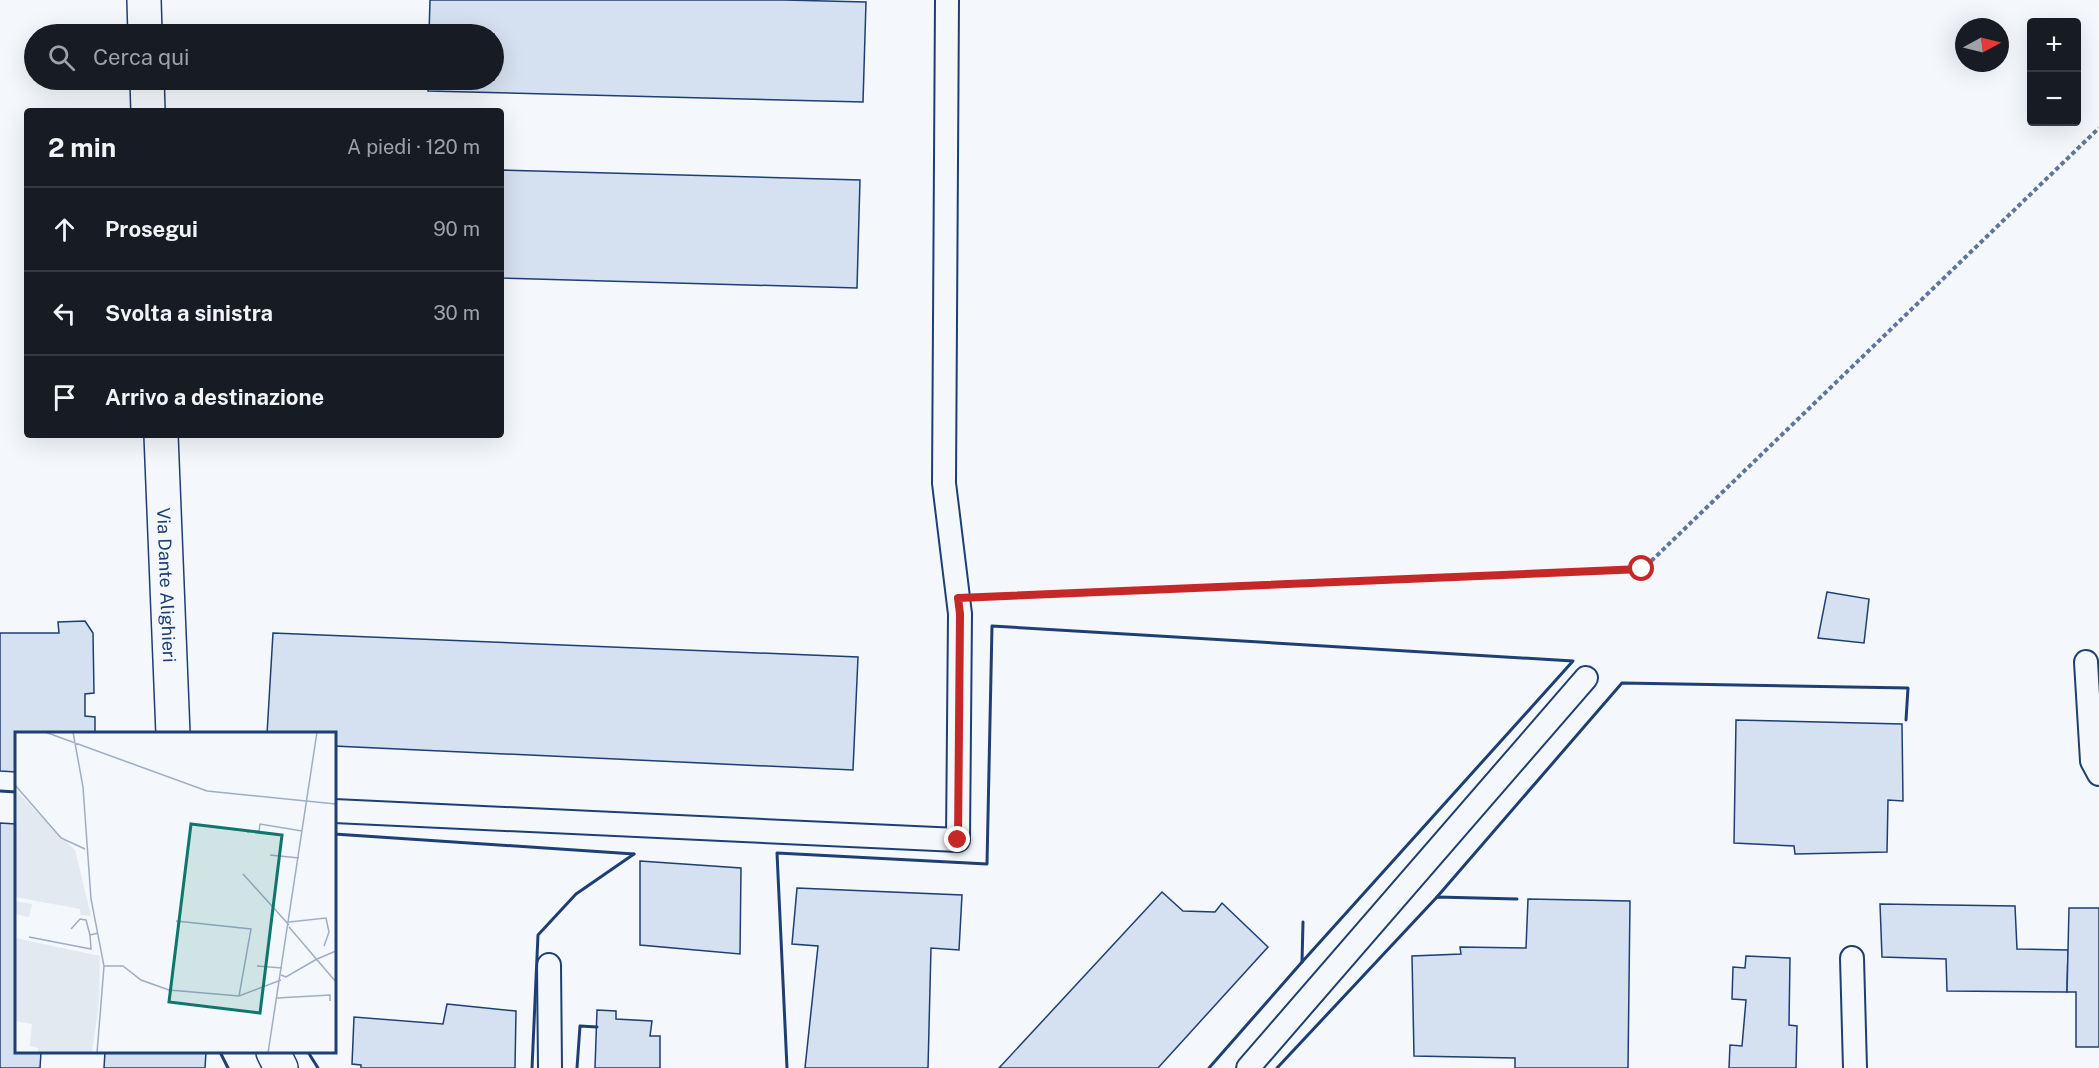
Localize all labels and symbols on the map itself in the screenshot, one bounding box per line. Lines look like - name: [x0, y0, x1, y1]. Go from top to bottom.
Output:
- north arrow: [1955, 18, 2009, 72]
- street label: Via Dante Alighieri: [153, 507, 181, 663]
- route start: [1628, 555, 1654, 581]
- inset map: [15, 732, 336, 1053]
- route end: [944, 826, 970, 852]

